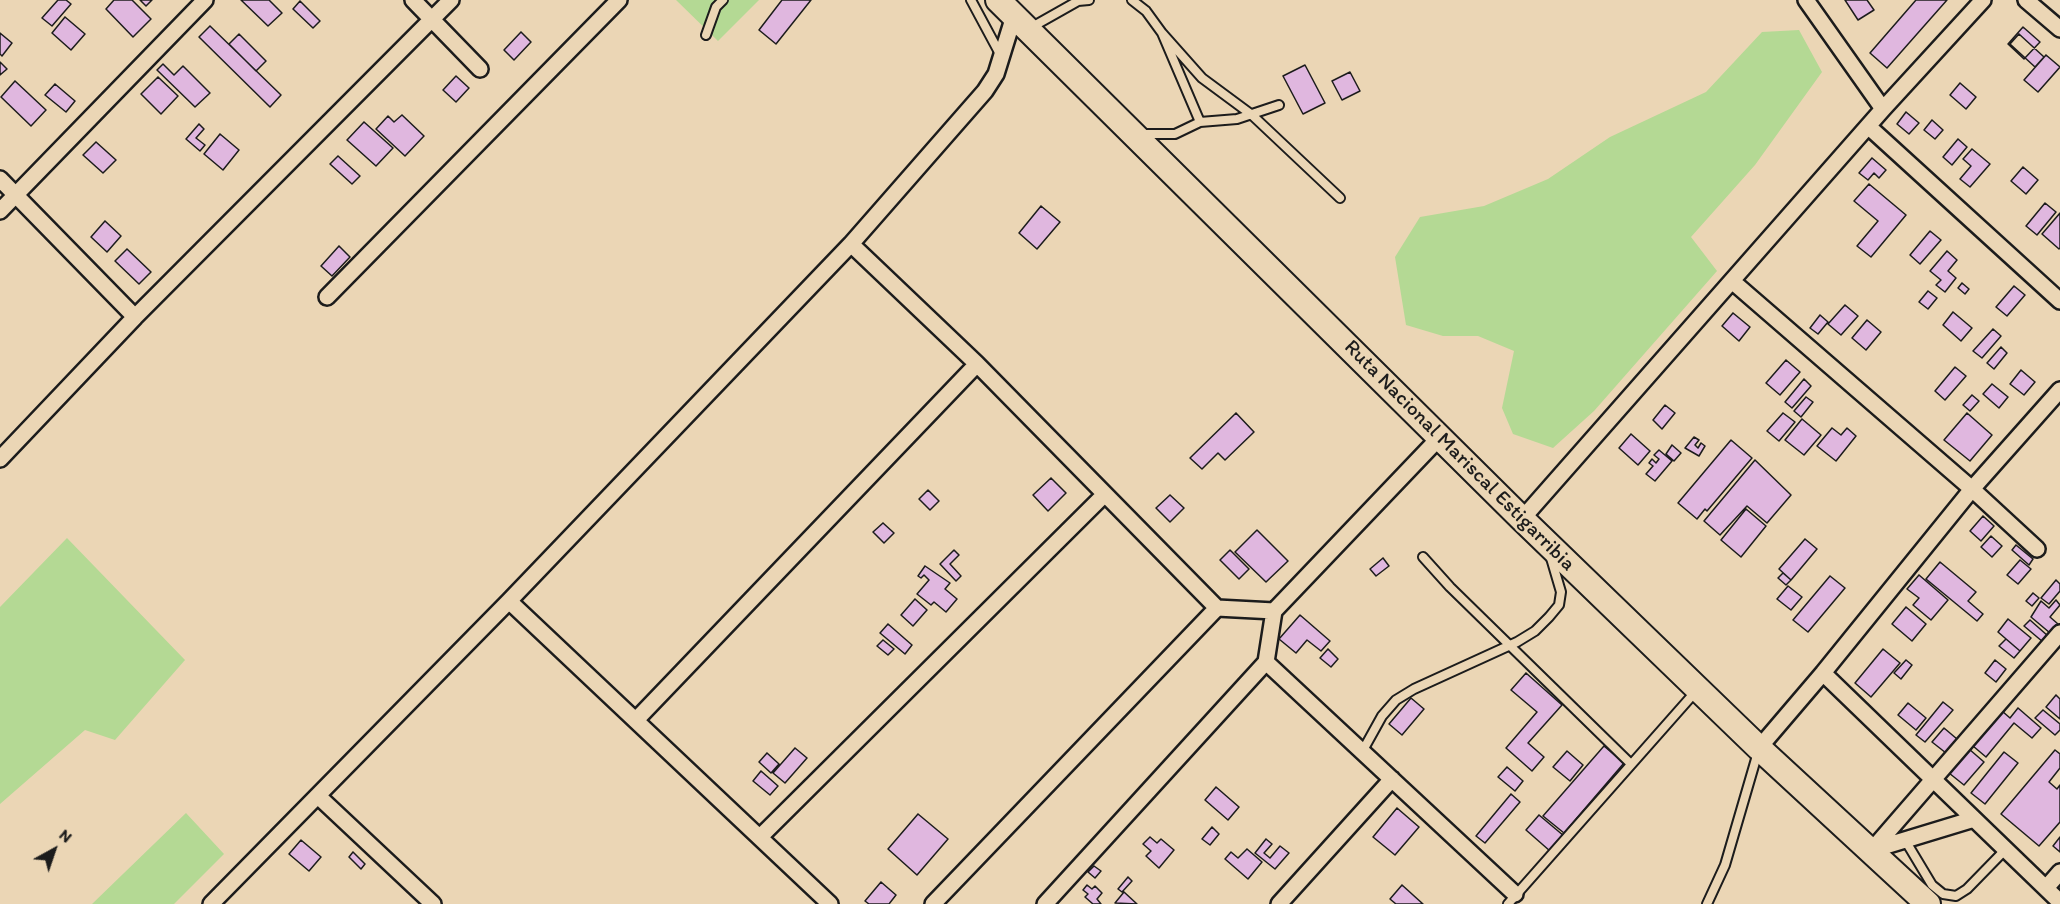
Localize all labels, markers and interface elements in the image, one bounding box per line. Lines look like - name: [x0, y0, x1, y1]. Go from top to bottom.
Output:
- street label: Ruta Nacional Mariscal Estigarribia: [1338, 335, 1580, 577]
- north arrow: [24, 820, 84, 880]
- text: N: [56, 825, 76, 847]

